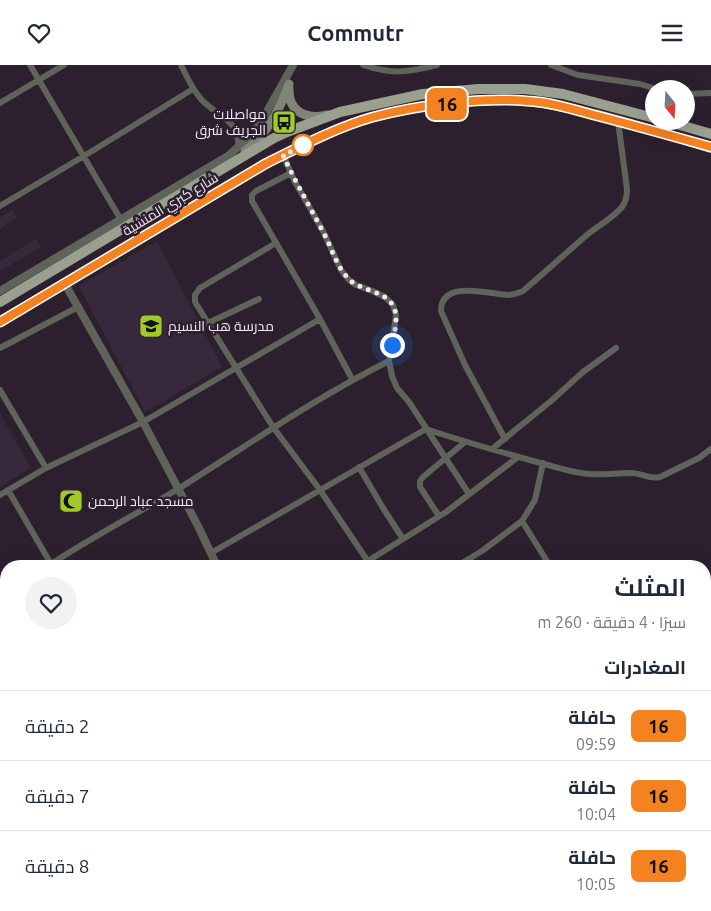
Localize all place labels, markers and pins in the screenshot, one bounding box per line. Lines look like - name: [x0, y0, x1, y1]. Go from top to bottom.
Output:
- place label: مواصلات الجريف شرق: [195, 106, 266, 139]
- bus stop icon: مواصلات الجريف شرق: [271, 109, 297, 135]
- unlabelled marker: [292, 134, 314, 156]
- school or university icon: مدرسة هب النسيم: [138, 313, 164, 339]
- place label: مدرسة هب النسيم: [168, 318, 274, 336]
- mosque icon: مسجد عباد الرحمن: [58, 488, 84, 514]
- place label: مسجد عباد الرحمن: [88, 493, 194, 509]

